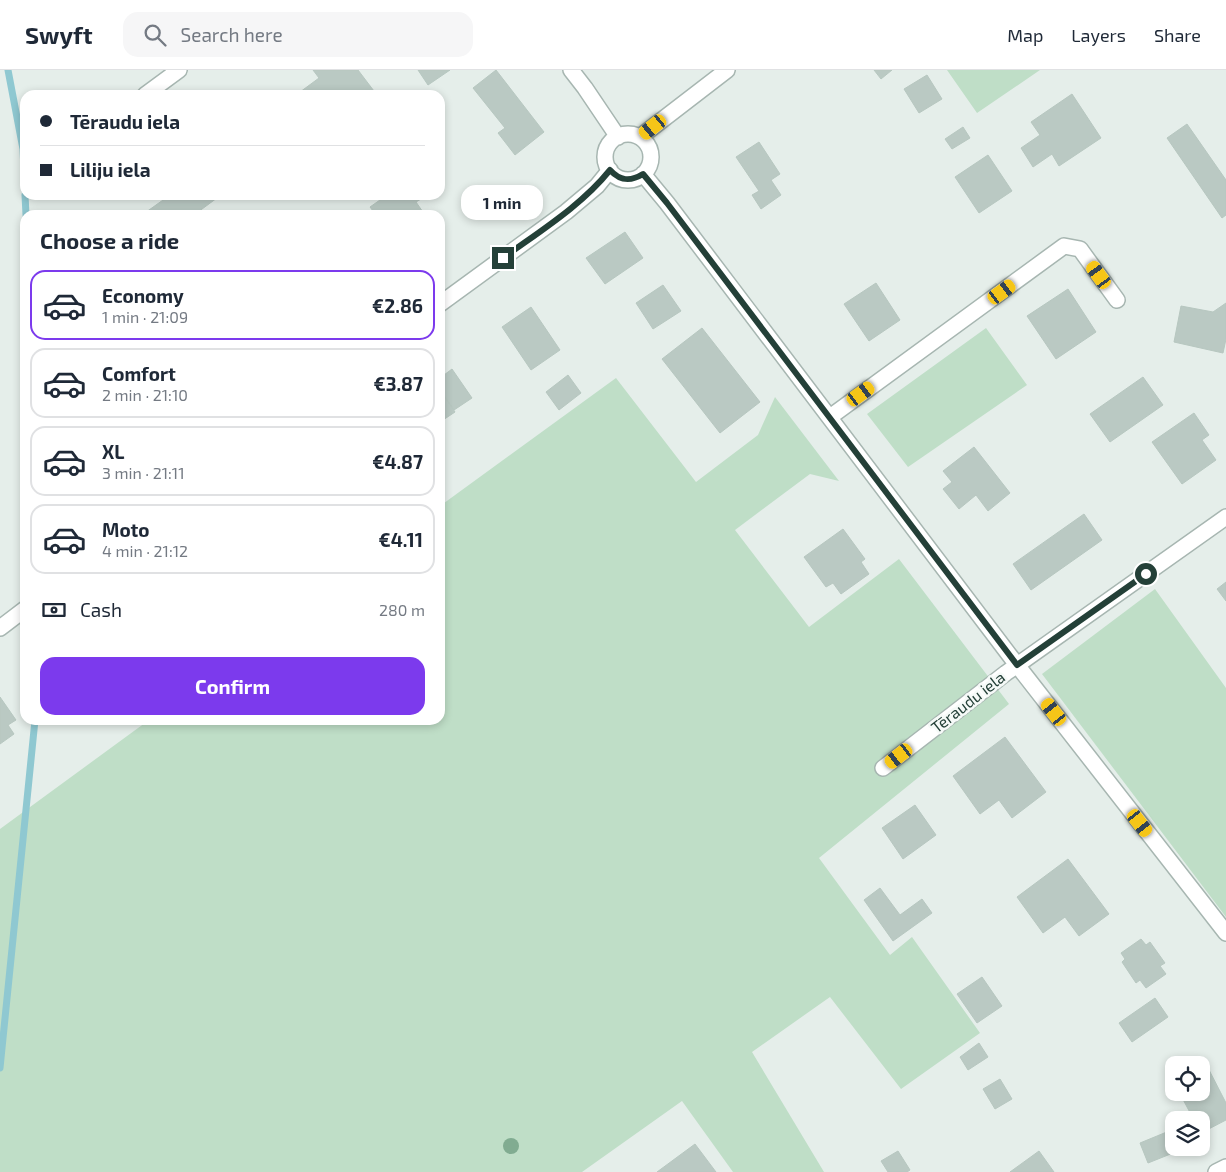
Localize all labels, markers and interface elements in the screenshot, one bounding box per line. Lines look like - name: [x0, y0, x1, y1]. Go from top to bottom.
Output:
- search box: [123, 12, 473, 57]
- text: Swyft: [25, 20, 93, 49]
- icon: search: [141, 21, 169, 49]
- text: Search here: [181, 23, 283, 46]
- text: Map: [1007, 24, 1043, 46]
- text: Layers: [1071, 24, 1126, 46]
- text: Share: [1154, 24, 1201, 46]
- text: Tēraudu iela: [70, 110, 180, 133]
- car: [636, 112, 669, 142]
- text: Liliju iela: [70, 158, 151, 181]
- callout: 1 min: [462, 186, 544, 220]
- text: 1 min: [483, 193, 521, 212]
- text: Choose a ride: [40, 227, 179, 253]
- route end: [492, 247, 514, 269]
- car: [1084, 258, 1113, 292]
- car: [985, 277, 1018, 307]
- icon: car: [42, 283, 87, 328]
- text: Economy: [102, 284, 184, 307]
- text: €2.86: [372, 294, 423, 317]
- text: 1 min · 21:09: [102, 307, 188, 326]
- icon: car: [42, 361, 87, 406]
- text: Comfort: [102, 362, 176, 385]
- text: €3.87: [374, 372, 423, 395]
- car: [844, 379, 877, 409]
- text: 2 min · 21:10: [102, 385, 188, 404]
- icon: car: [42, 439, 87, 484]
- text: XL: [102, 440, 124, 463]
- text: €4.87: [372, 450, 423, 473]
- text: 3 min · 21:11: [102, 463, 185, 482]
- icon: car: [42, 517, 87, 562]
- text: Moto: [102, 518, 150, 541]
- text: €4.11: [378, 528, 423, 551]
- text: 4 min · 21:12: [102, 541, 188, 560]
- route start: [1135, 563, 1157, 585]
- icon: cash: [40, 596, 68, 624]
- text: Cash: [80, 598, 122, 621]
- text: 280 m: [379, 600, 425, 619]
- button: Confirm: [40, 657, 425, 715]
- street label: Tēraudu iela: [927, 667, 1008, 736]
- car: [1038, 696, 1069, 728]
- car: [882, 741, 915, 771]
- car: [1124, 807, 1155, 839]
- map controls: [1165, 1056, 1210, 1156]
- button: locate: [1165, 1056, 1210, 1101]
- button: layers: [1165, 1111, 1210, 1156]

